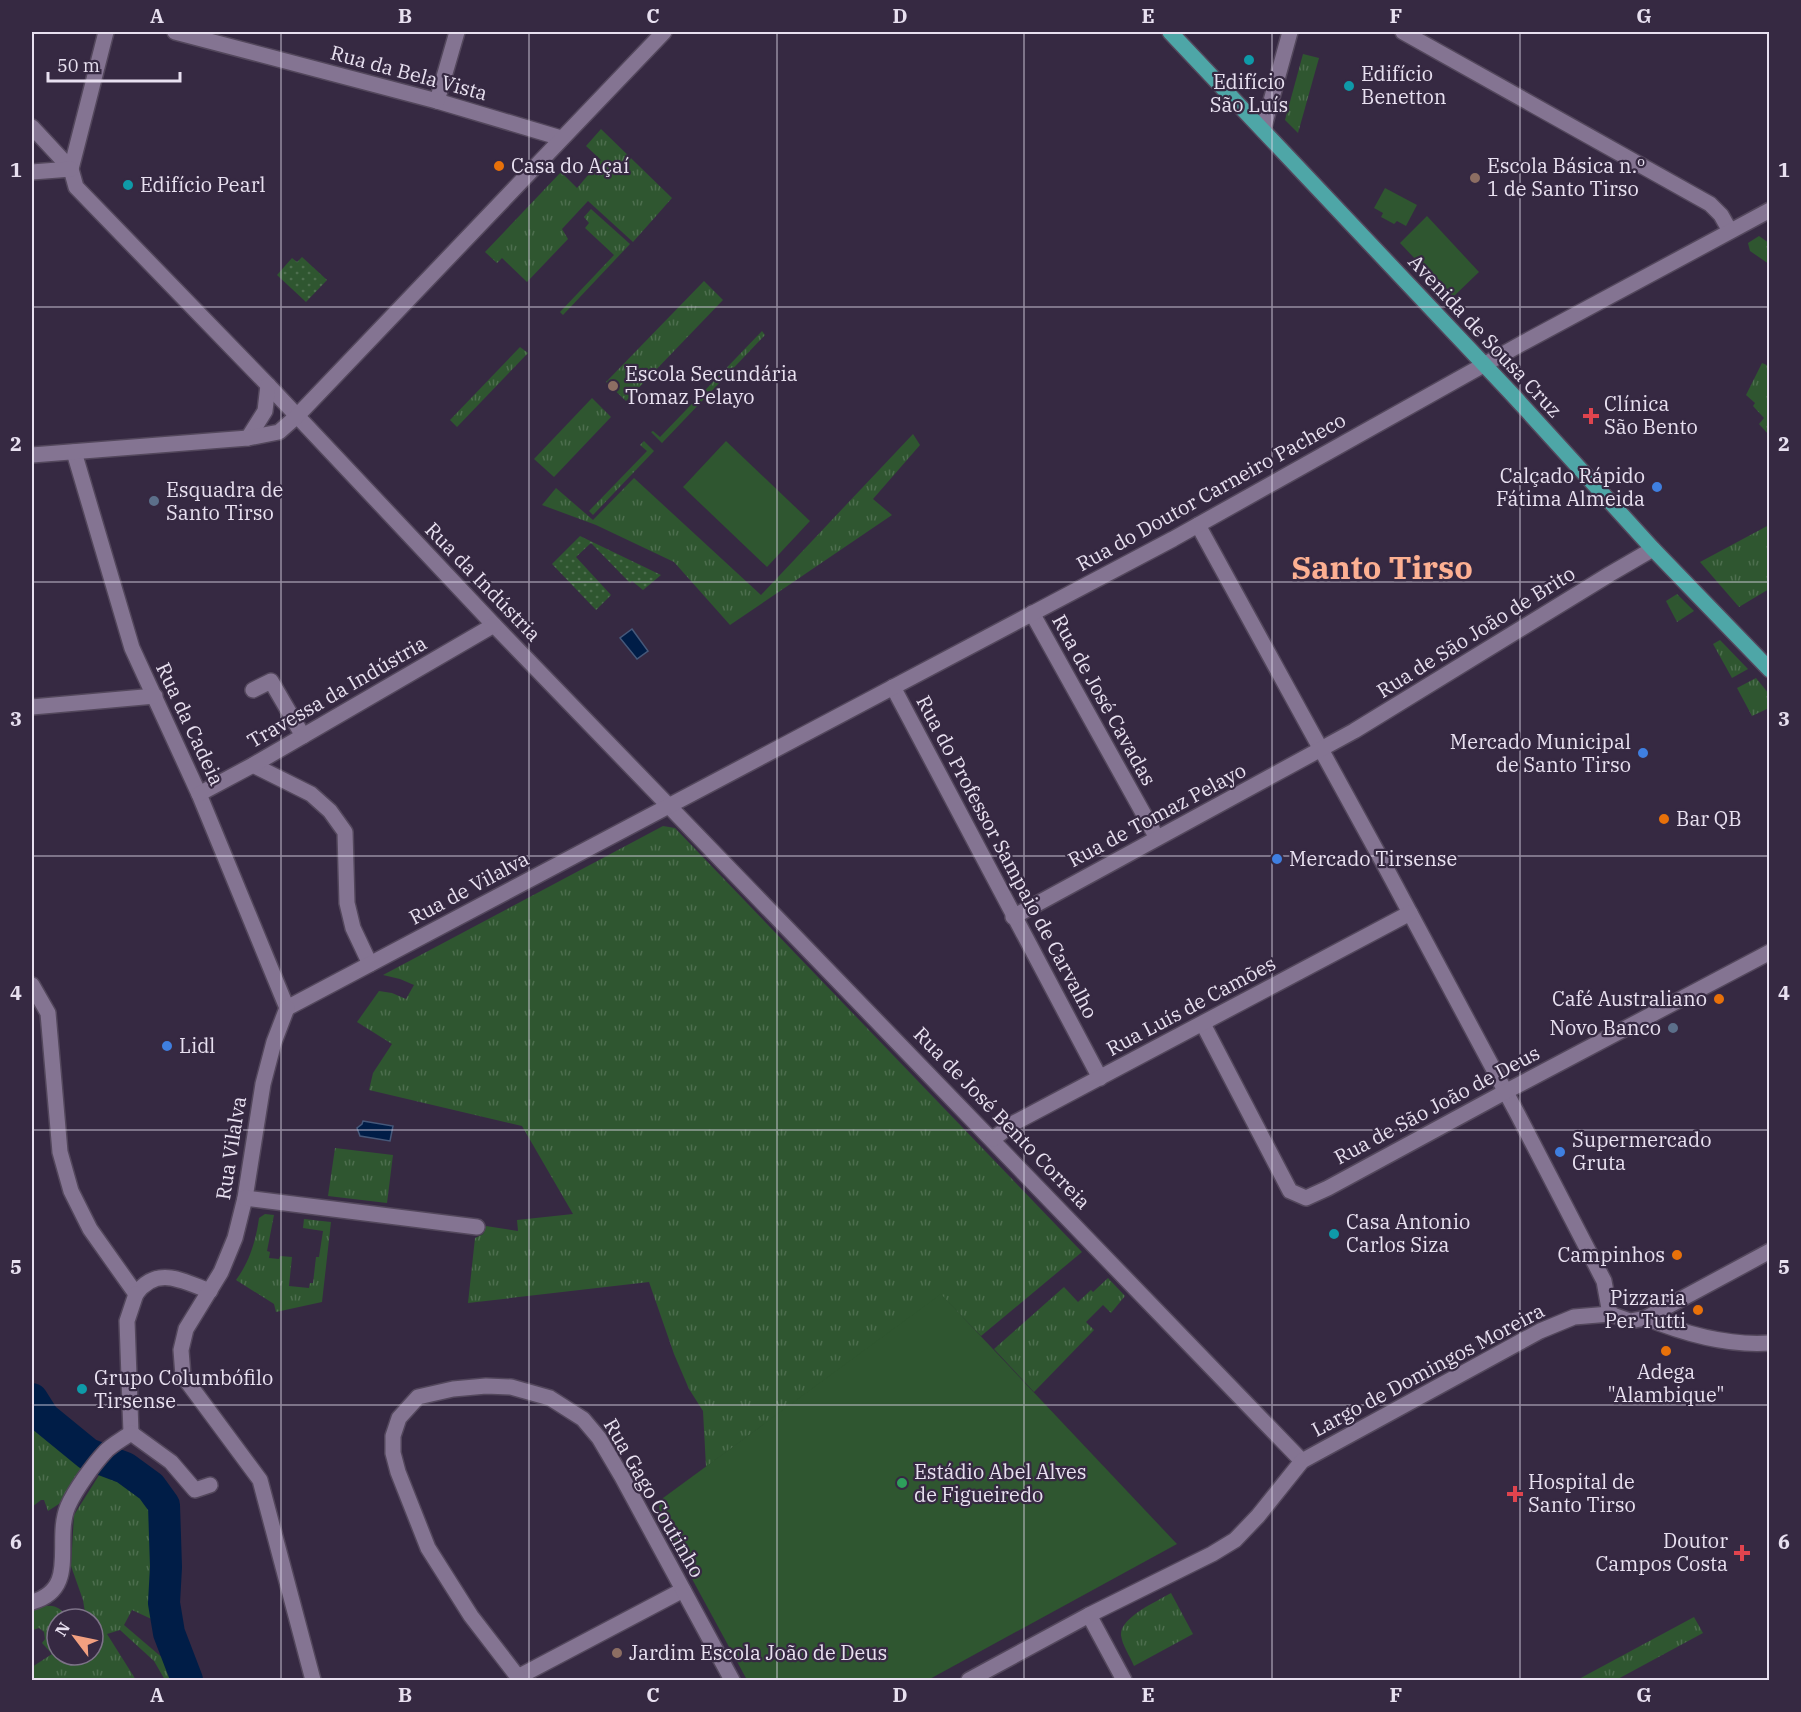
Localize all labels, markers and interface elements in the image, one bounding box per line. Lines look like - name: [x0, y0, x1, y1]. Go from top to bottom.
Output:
- text: A: [150, 2, 164, 29]
- text: B: [398, 2, 412, 29]
- text: C: [646, 2, 660, 29]
- text: D: [892, 2, 908, 29]
- text: E: [1141, 2, 1155, 29]
- text: F: [1390, 2, 1402, 29]
- text: G: [1636, 2, 1652, 29]
- street label: Rua da Bela Vista: [328, 39, 491, 106]
- scale bar: [48, 45, 180, 83]
- marker: Edifício São Luís: [1242, 53, 1256, 67]
- text: 50 m: [57, 54, 100, 77]
- place label: Edifício Benetton: [1361, 60, 1447, 110]
- place label: Edifício São Luís: [1210, 68, 1288, 118]
- marker: Edifício Benetton: [1342, 79, 1356, 93]
- place label: Casa do Açaí: [511, 152, 629, 179]
- place label: Escola Básica n.º 1 de Santo Tirso: [1487, 152, 1645, 202]
- text: 1: [10, 156, 22, 183]
- text: 1: [1778, 156, 1790, 183]
- marker: Casa do Açaí: [492, 159, 506, 173]
- place label: Edifício Pearl: [140, 171, 266, 198]
- marker: Escola Básica n.º 1 de Santo Tirso: [1468, 171, 1482, 185]
- marker: Edifício Pearl: [121, 178, 135, 192]
- street label: Avenida de Sousa Cruz: [1403, 248, 1568, 423]
- place label: Escola Secundária Tomaz Pelayo: [625, 360, 798, 410]
- marker: Escola Secundária Tomaz Pelayo: [606, 379, 620, 393]
- place label: Clínica São Bento: [1604, 390, 1698, 440]
- street label: Rua do Doutor Carneiro Pacheco: [1071, 406, 1350, 577]
- marker: Clínica São Bento: [1582, 407, 1600, 425]
- text: 2: [10, 430, 22, 457]
- text: 2: [1778, 430, 1790, 457]
- place label: Calçado Rápido Fátima Almeida: [1496, 462, 1645, 512]
- place label: Esquadra de Santo Tirso: [166, 476, 283, 526]
- marker: Calçado Rápido Fátima Almeida: [1650, 480, 1664, 494]
- marker: Esquadra de Santo Tirso: [147, 494, 161, 508]
- street label: Rua da Indústria: [419, 516, 547, 647]
- district label: Santo Tirso: [1291, 546, 1473, 588]
- street label: Rua de São João de Brito: [1371, 559, 1580, 704]
- street label: Rua de José Cavadas: [1046, 609, 1163, 790]
- street label: Travessa da Indústria: [242, 629, 432, 754]
- street label: Rua da Cadeia: [150, 658, 231, 790]
- street label: Rua do Professor Sampaio de Carvalho: [910, 690, 1104, 1023]
- text: 3: [10, 705, 22, 732]
- text: 3: [1778, 705, 1790, 732]
- place label: Mercado Municipal de Santo Tirso: [1450, 728, 1631, 778]
- marker: Mercado Municipal de Santo Tirso: [1636, 746, 1650, 760]
- street label: Rua de Tomaz Pelayo: [1063, 756, 1251, 873]
- place label: Bar QB: [1676, 805, 1742, 832]
- marker: Bar QB: [1657, 812, 1671, 826]
- street label: Rua de Vilalva: [404, 845, 534, 931]
- place label: Mercado Tirsense: [1289, 845, 1457, 872]
- marker: Mercado Tirsense: [1270, 852, 1284, 866]
- street label: Rua Luís de Camões: [1101, 949, 1280, 1062]
- text: 4: [10, 979, 22, 1006]
- text: 4: [1778, 979, 1790, 1006]
- place label: Café Australiano: [1552, 985, 1707, 1012]
- marker: Café Australiano: [1712, 992, 1726, 1006]
- place label: Novo Banco: [1550, 1014, 1661, 1041]
- street label: Rua de José Bento Correia: [908, 1021, 1097, 1215]
- marker: Novo Banco: [1666, 1021, 1680, 1035]
- place label: Lidl: [179, 1032, 215, 1059]
- marker: Lidl: [160, 1039, 174, 1053]
- street label: Rua de São João de Deus: [1329, 1039, 1544, 1170]
- street label: Rua Vilalva: [209, 1094, 252, 1202]
- place label: Supermercado Gruta: [1572, 1126, 1711, 1176]
- marker: Supermercado Gruta: [1553, 1145, 1567, 1159]
- place label: Casa Antonio Carlos Siza: [1346, 1208, 1470, 1258]
- marker: Casa Antonio Carlos Siza: [1327, 1227, 1341, 1241]
- place label: Campinhos: [1557, 1241, 1665, 1268]
- marker: Campinhos: [1670, 1248, 1684, 1262]
- text: 5: [10, 1253, 22, 1280]
- text: 5: [1778, 1253, 1790, 1280]
- place label: Pizzaria Per Tutti: [1604, 1284, 1686, 1334]
- street label: Largo de Domingos Moreira: [1307, 1297, 1549, 1443]
- marker: Pizzaria Per Tutti: [1691, 1303, 1705, 1317]
- marker: Adega "Alambique": [1659, 1344, 1673, 1358]
- place label: Adega "Alambique": [1607, 1358, 1725, 1408]
- place label: Grupo Columbófilo Tirsense: [94, 1364, 273, 1414]
- marker: Grupo Columbófilo Tirsense: [75, 1382, 89, 1396]
- street label: Rua Gago Coutinho: [598, 1413, 711, 1582]
- place label: Estádio Abel Alves de Figueiredo: [914, 1458, 1087, 1508]
- place label: Hospital de Santo Tirso: [1528, 1468, 1636, 1518]
- marker: Estádio Abel Alves de Figueiredo: [895, 1476, 909, 1490]
- marker: Hospital de Santo Tirso: [1506, 1485, 1524, 1503]
- place label: Doutor Campos Costa: [1595, 1527, 1728, 1577]
- text: 6: [10, 1528, 22, 1555]
- text: 6: [1778, 1528, 1790, 1555]
- marker: Doutor Campos Costa: [1733, 1544, 1751, 1562]
- north arrow: [45, 1607, 105, 1667]
- text: N: [50, 1618, 74, 1640]
- place label: Jardim Escola João de Deus: [629, 1639, 887, 1666]
- marker: Jardim Escola João de Deus: [610, 1646, 624, 1660]
- text: A: [150, 1681, 164, 1708]
- text: B: [398, 1681, 412, 1708]
- text: C: [646, 1681, 660, 1708]
- text: D: [892, 1681, 908, 1708]
- text: E: [1141, 1681, 1155, 1708]
- text: F: [1390, 1681, 1402, 1708]
- text: G: [1636, 1681, 1652, 1708]

